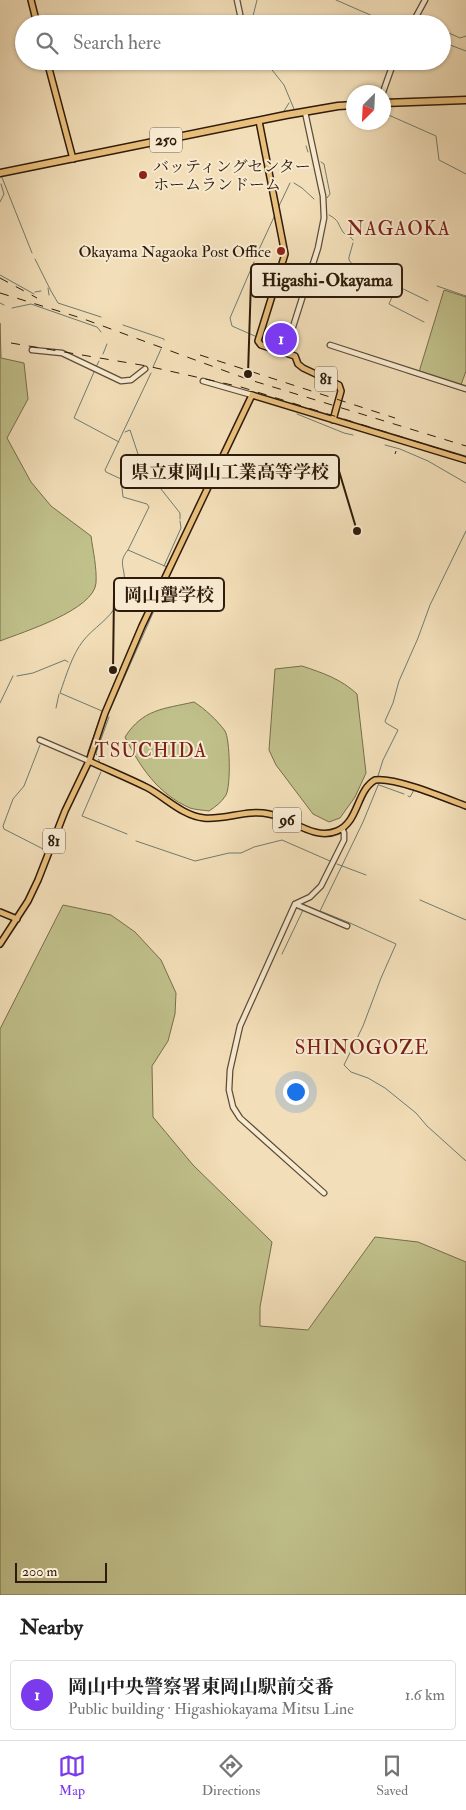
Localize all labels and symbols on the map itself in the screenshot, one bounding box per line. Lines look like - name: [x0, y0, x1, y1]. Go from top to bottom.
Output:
- north arrow: [346, 85, 391, 130]
- road number: 250: [150, 128, 182, 152]
- place label: バッティングセンター ホームランドーム: [153, 157, 311, 195]
- marker: バッティングセンター ホームランドーム: [137, 169, 149, 181]
- district label: NAGAOKA: [347, 217, 451, 241]
- place label: Okayama Nagaoka Post Office: [78, 242, 271, 262]
- marker: Okayama Nagaoka Post Office: [275, 245, 287, 257]
- callout: Higashi-Okayama: [251, 264, 402, 297]
- text: Higashi-Okayama: [262, 269, 393, 292]
- pin: 1: [265, 320, 297, 358]
- road number: 81: [315, 366, 337, 392]
- callout: 県立東岡山工業高等学校: [121, 455, 339, 488]
- text: 県立東岡山工業高等学校: [131, 461, 329, 484]
- callout: 岡山聾学校: [114, 578, 224, 611]
- text: 岡山聾学校: [124, 584, 214, 607]
- district label: TSUCHIDA: [95, 739, 207, 763]
- road number: 96: [273, 808, 301, 832]
- road number: 81: [43, 828, 65, 854]
- district label: SHINOGOZE: [295, 1036, 429, 1060]
- your location: [283, 1079, 309, 1105]
- scale bar: [15, 1560, 108, 1583]

